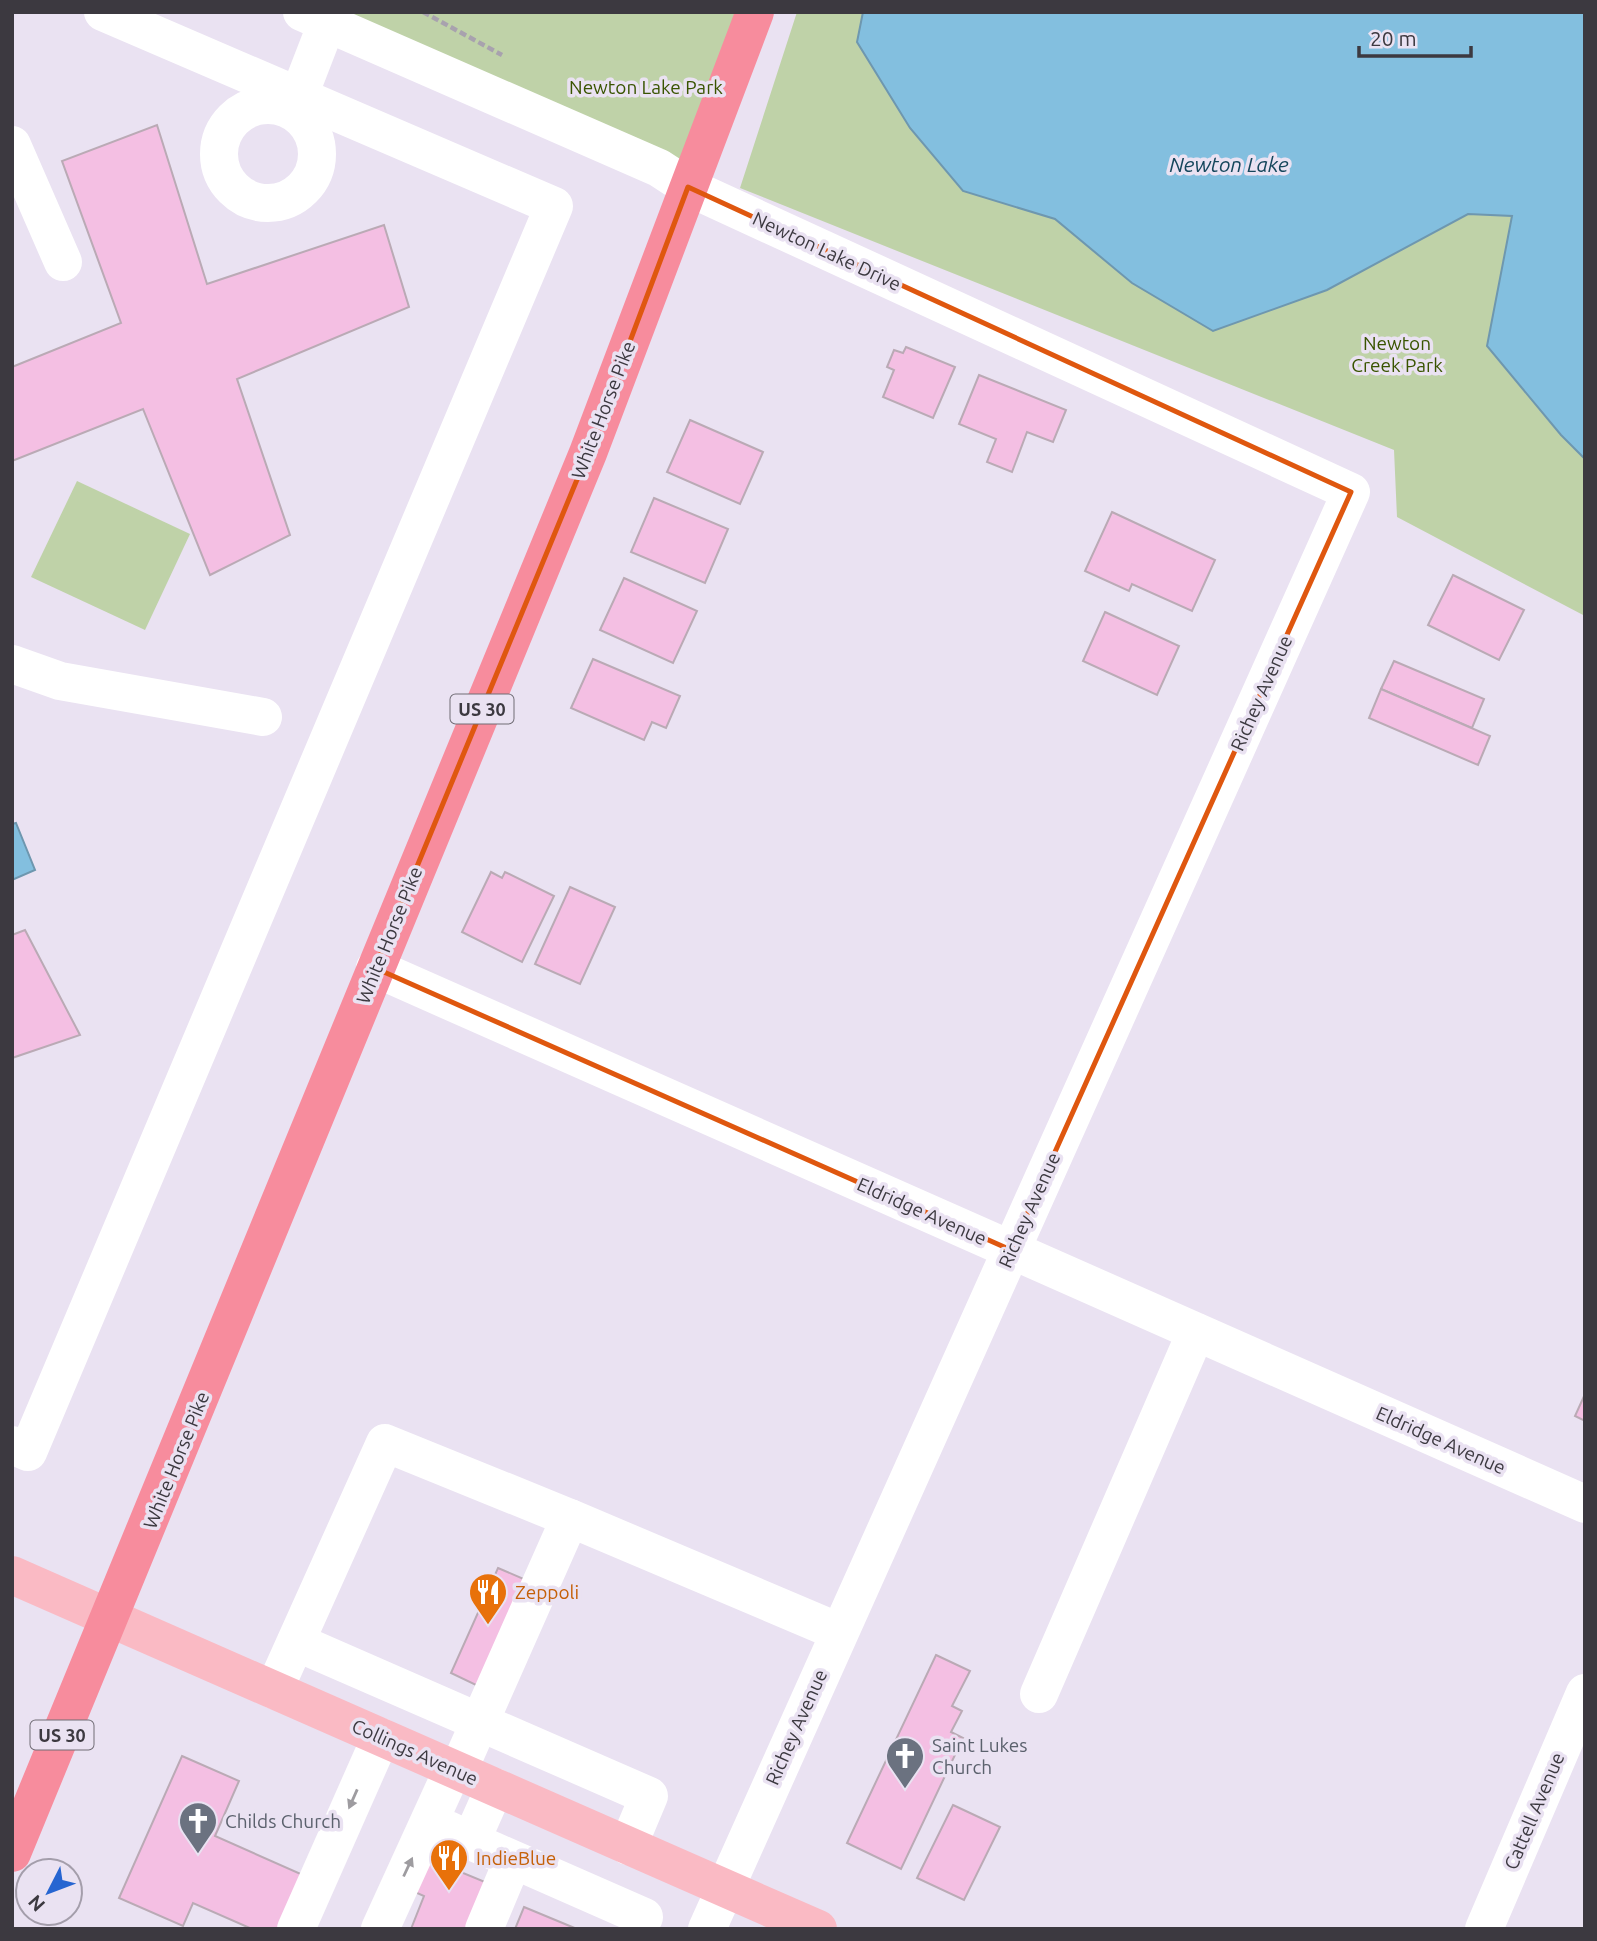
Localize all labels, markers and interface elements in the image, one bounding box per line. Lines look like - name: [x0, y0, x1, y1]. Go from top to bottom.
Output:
- scale bar: [1359, 14, 1471, 58]
- text: 20 m: [1370, 26, 1417, 50]
- park label: Newton Lake Park: [569, 76, 723, 98]
- water label: Newton Lake: [1169, 152, 1289, 176]
- street label: Newton Lake Drive: [749, 207, 905, 295]
- park label: Newton Creek Park: [1351, 332, 1443, 376]
- street label: White Horse Pike: [567, 338, 639, 482]
- street label: Richey Avenue: [1226, 632, 1296, 754]
- road number: US 30: [450, 694, 514, 724]
- street label: White Horse Pike: [352, 863, 426, 1007]
- street label: Richey Avenue: [994, 1149, 1064, 1271]
- street label: Eldridge Avenue: [854, 1173, 990, 1249]
- street label: White Horse Pike: [139, 1388, 213, 1532]
- street label: Eldridge Avenue: [1373, 1402, 1509, 1478]
- restaurant icon: Zeppoli: [467, 1571, 509, 1626]
- place label: Zeppoli: [515, 1581, 579, 1603]
- street label: Richey Avenue: [761, 1666, 831, 1788]
- street label: Collings Avenue: [349, 1714, 481, 1790]
- road number: US 30: [31, 1720, 94, 1750]
- place label: Saint Lukes Church: [932, 1734, 1028, 1778]
- church icon: Saint Lukes Church: [884, 1735, 926, 1790]
- street label: Cattell Avenue: [1499, 1749, 1569, 1873]
- one-way arrow: [347, 1789, 358, 1810]
- church icon: Childs Church: [177, 1800, 219, 1855]
- place label: Childs Church: [225, 1810, 341, 1832]
- restaurant icon: IndieBlue: [428, 1837, 470, 1892]
- place label: IndieBlue: [476, 1847, 556, 1869]
- north arrow: [14, 1857, 84, 1927]
- one-way arrow: [402, 1857, 414, 1877]
- text: N: [23, 1891, 49, 1916]

